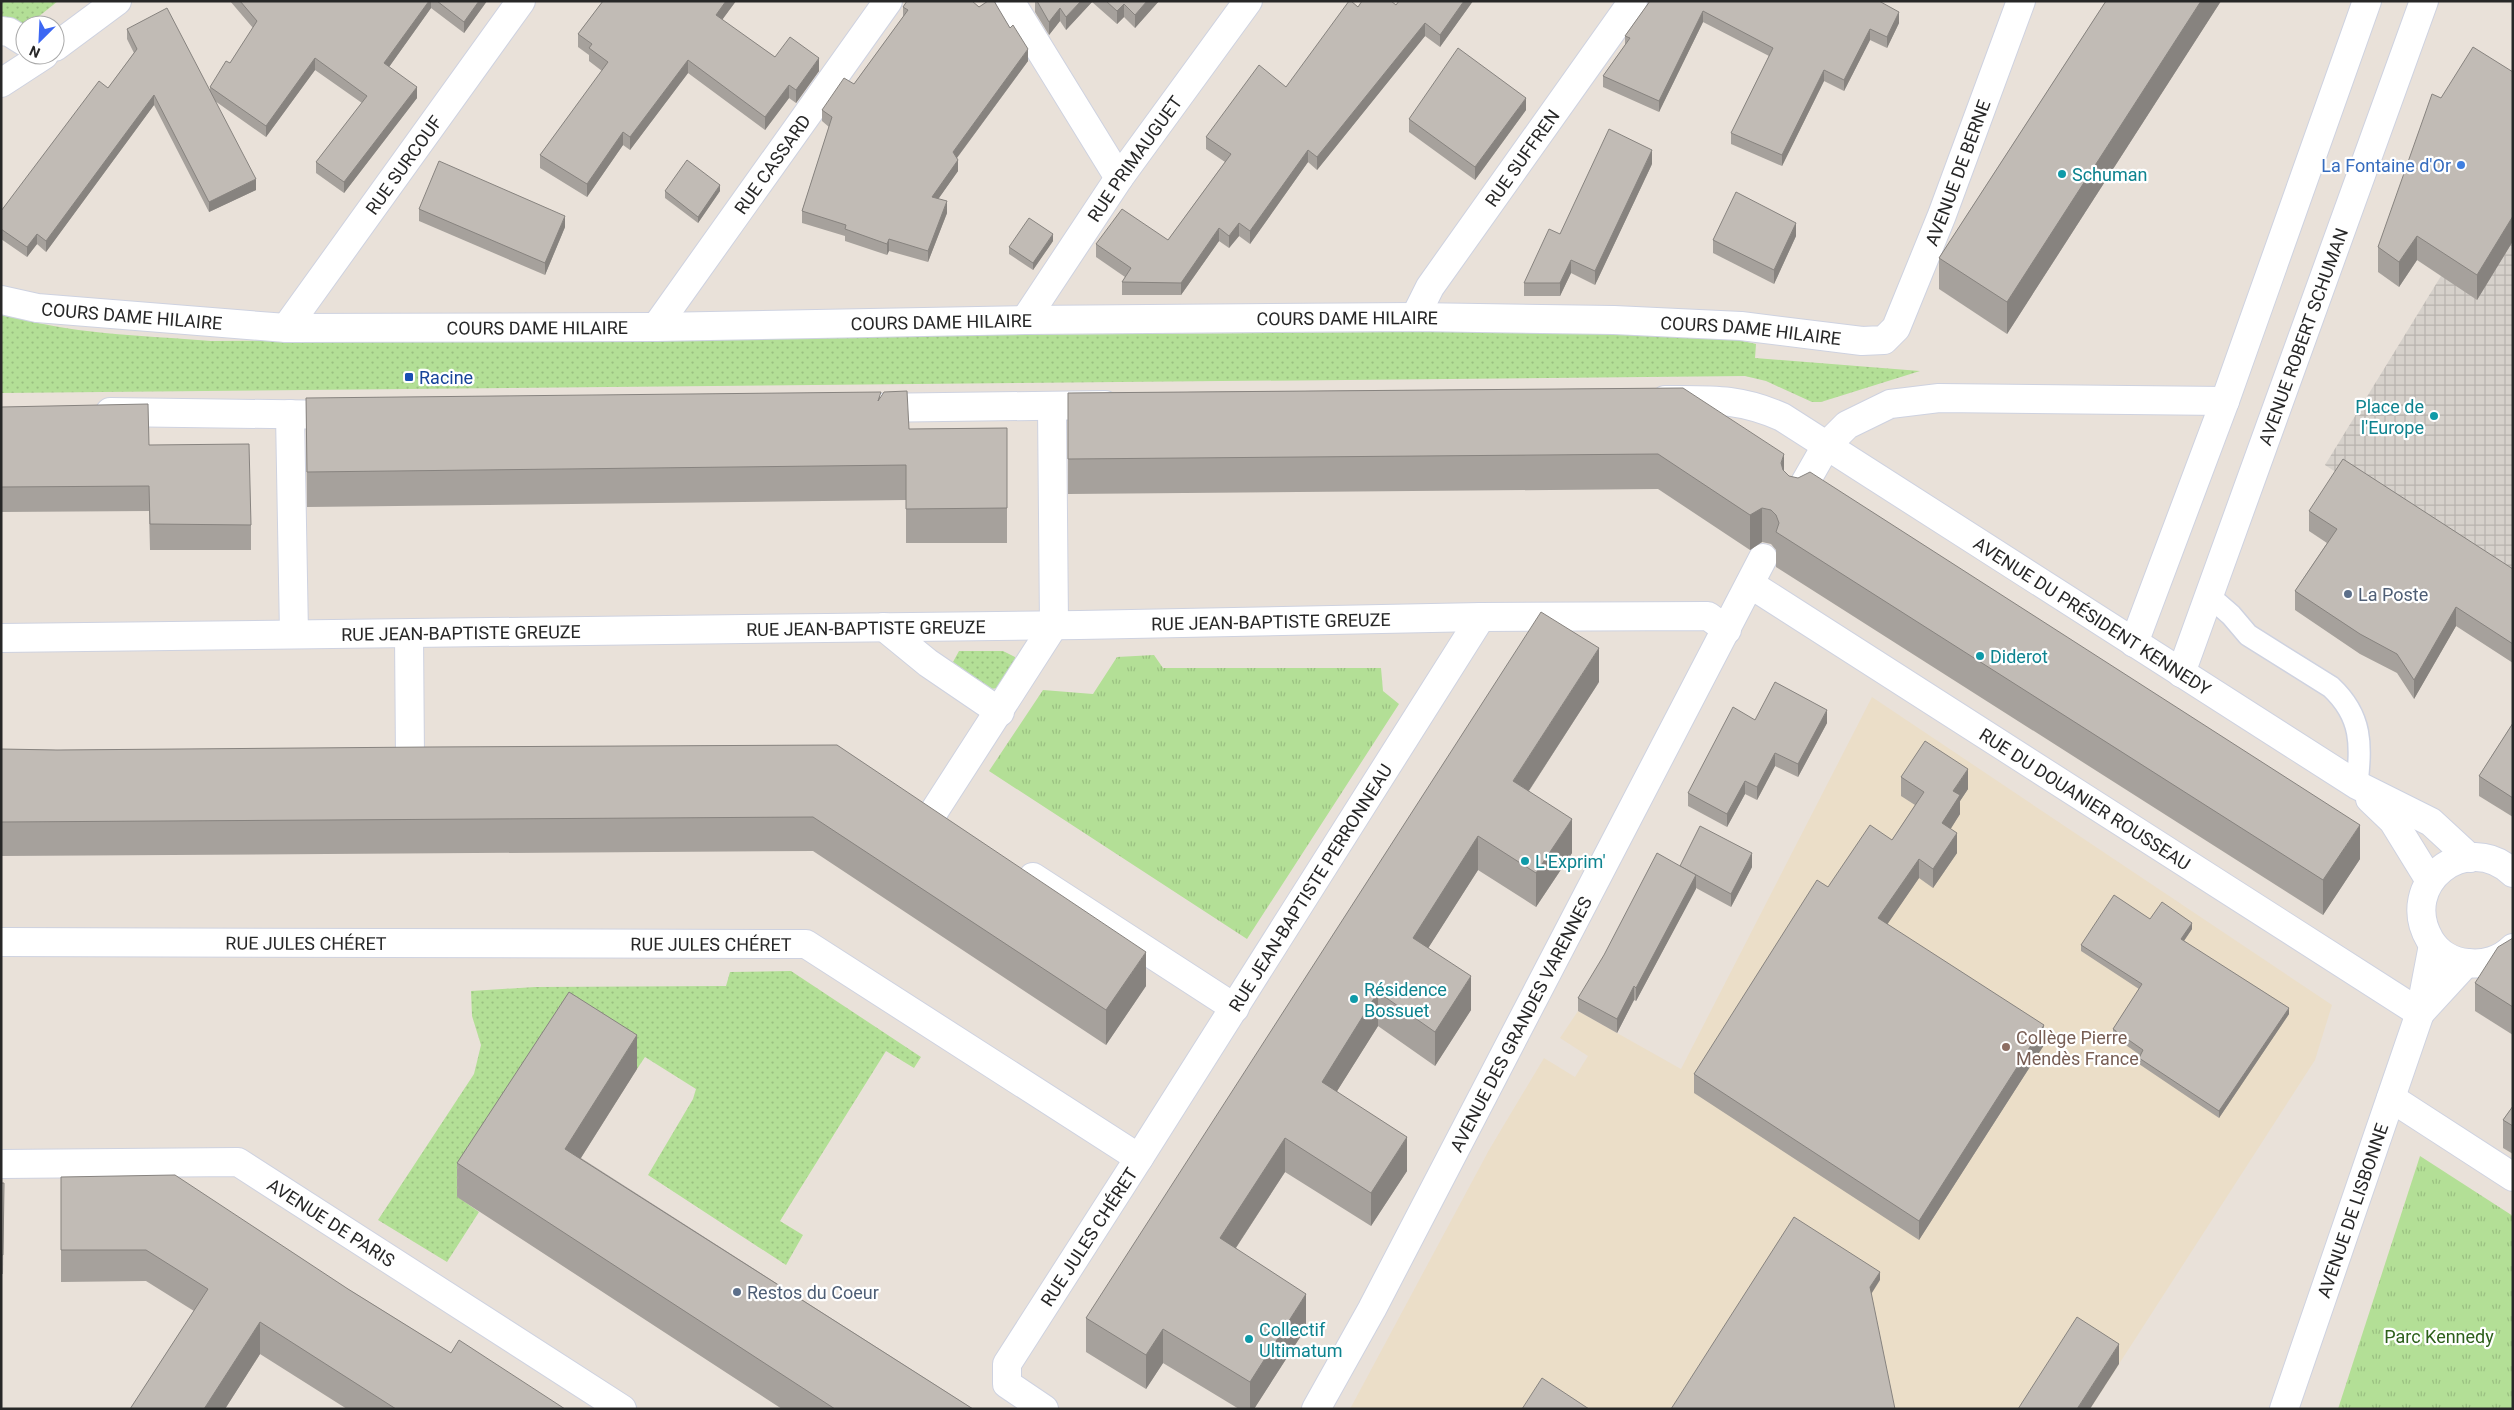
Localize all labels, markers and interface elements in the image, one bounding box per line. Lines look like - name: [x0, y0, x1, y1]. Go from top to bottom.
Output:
- north arrow: [15, 15, 65, 65]
- text: N: [27, 43, 42, 61]
- street label: RUE PRIMAUGUET: [1083, 91, 1186, 225]
- street label: AVENUE DE BERNE: [1920, 97, 1994, 248]
- street label: RUE SUFFREN: [1480, 105, 1563, 210]
- street label: RUE CASSARD: [729, 110, 814, 218]
- street label: RUE SURCOUF: [361, 111, 446, 218]
- place label: La Fontaine d'Or: [2321, 155, 2451, 176]
- marker: La Fontaine d'Or: [2455, 159, 2467, 171]
- place label: Schuman: [2072, 164, 2147, 185]
- marker: Schuman: [2056, 168, 2068, 180]
- street label: AVENUE ROBERT SCHUMAN: [2254, 225, 2352, 448]
- street label: COURS DAME HILAIRE: [41, 298, 223, 333]
- street label: COURS DAME HILAIRE: [1256, 306, 1438, 329]
- street label: COURS DAME HILAIRE: [850, 309, 1032, 334]
- street label: COURS DAME HILAIRE: [1660, 312, 1842, 349]
- street label: COURS DAME HILAIRE: [447, 317, 628, 338]
- place label: Racine: [419, 367, 473, 388]
- marker: Racine: [403, 371, 415, 383]
- place label: Place de l'Europe: [2355, 396, 2424, 438]
- marker: Place de l'Europe: [2428, 410, 2440, 422]
- street label: AVENUE DU PRÉSIDENT KENNEDY: [1970, 532, 2215, 699]
- place label: La Poste: [2358, 584, 2428, 605]
- marker: La Poste: [2342, 588, 2354, 600]
- street label: RUE JEAN-BAPTISTE GREUZE: [1151, 608, 1391, 634]
- street label: RUE JEAN-BAPTISTE GREUZE: [746, 616, 986, 640]
- street label: RUE JEAN-BAPTISTE GREUZE: [341, 621, 581, 644]
- place label: Diderot: [1990, 646, 2048, 667]
- marker: Diderot: [1974, 650, 1986, 662]
- street label: RUE DU DOUANIER ROUSSEAU: [1976, 723, 2195, 874]
- street label: RUE JEAN-BAPTISTE PERRONNEAU: [1224, 760, 1396, 1015]
- place label: L'Exprim': [1535, 851, 1606, 872]
- marker: L'Exprim': [1519, 855, 1531, 867]
- street label: AVENUE DES GRANDES VARENNES: [1445, 893, 1596, 1155]
- street label: RUE JULES CHÉRET: [225, 932, 387, 953]
- street label: RUE JULES CHÉRET: [630, 933, 792, 954]
- place label: Résidence Bossuet: [1364, 979, 1447, 1021]
- marker: Résidence Bossuet: [1348, 993, 1360, 1005]
- place label: Collège Pierre Mendès France: [2016, 1027, 2139, 1069]
- marker: Collège Pierre Mendès France: [2000, 1041, 2012, 1053]
- street label: AVENUE DE LISBONNE: [2313, 1120, 2392, 1300]
- street label: RUE JULES CHÉRET: [1036, 1163, 1142, 1310]
- street label: AVENUE DE PARIS: [264, 1173, 399, 1271]
- place label: Restos du Coeur: [747, 1282, 879, 1303]
- marker: Restos du Coeur: [731, 1286, 743, 1298]
- place label: Collectif Ultimatum: [1259, 1319, 1343, 1361]
- park label: Parc Kennedy: [2384, 1326, 2494, 1347]
- marker: Collectif Ultimatum: [1243, 1333, 1255, 1345]

